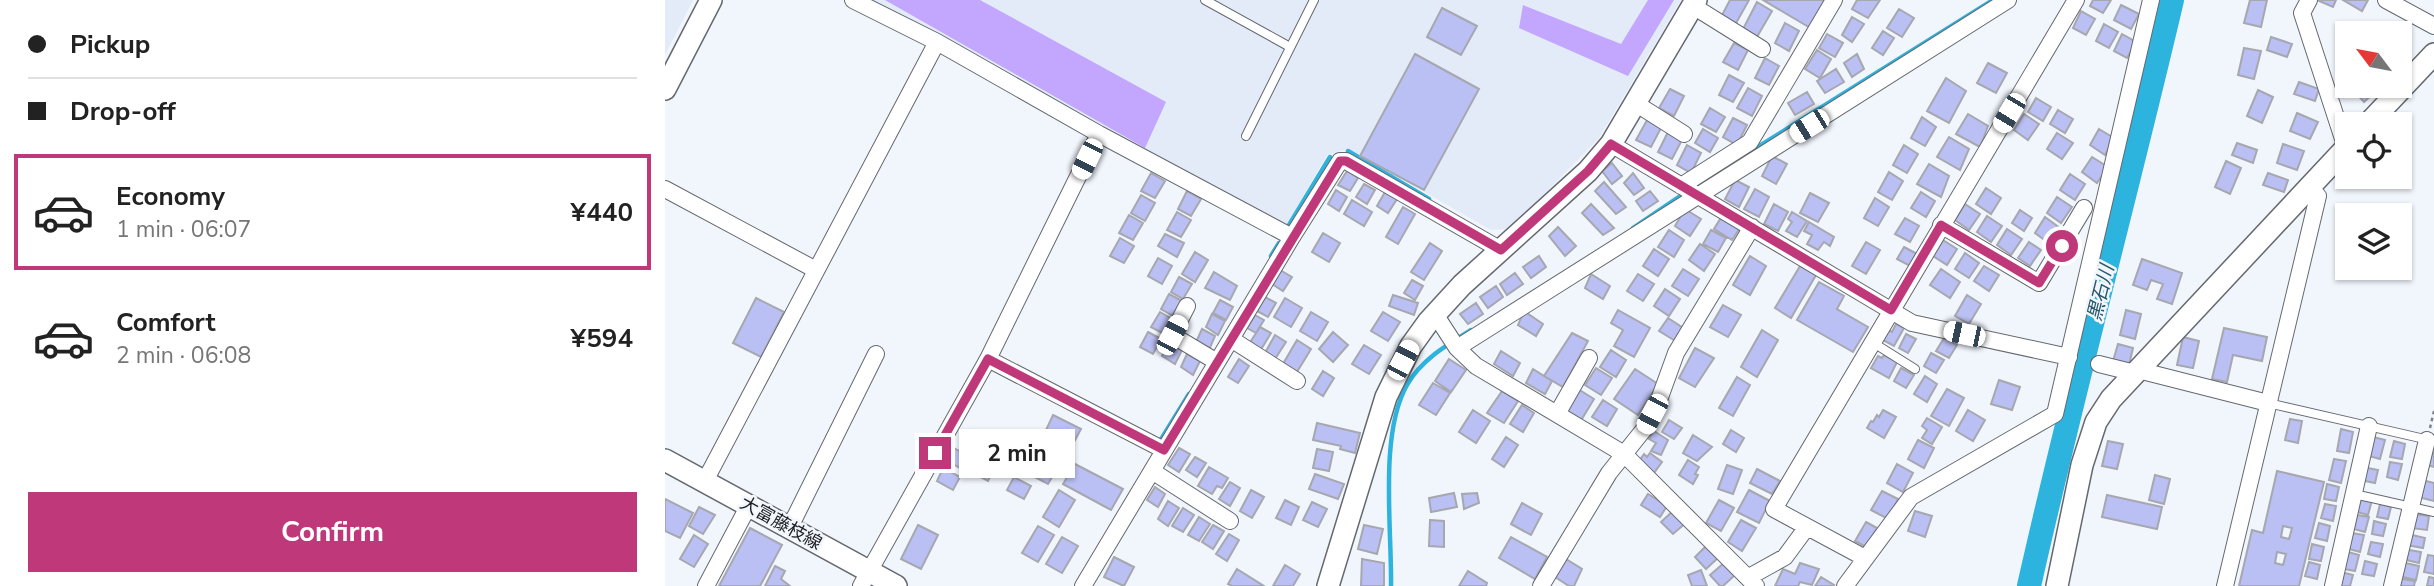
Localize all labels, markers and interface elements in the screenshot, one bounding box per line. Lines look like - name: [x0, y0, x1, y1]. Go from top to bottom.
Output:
- north arrow: [2335, 21, 2411, 98]
- map controls: [2335, 21, 2412, 280]
- text: Pickup: [70, 27, 150, 62]
- car: [1990, 90, 2029, 136]
- text: Drop-off: [70, 94, 176, 129]
- car: [1786, 106, 1833, 146]
- button: locate: [2335, 112, 2412, 189]
- car: [1069, 136, 1106, 182]
- text: Economy: [116, 179, 225, 214]
- icon: car: [32, 181, 95, 244]
- text: ¥440: [571, 195, 633, 230]
- button: layers: [2335, 203, 2412, 280]
- text: 1 min · 06:07: [116, 214, 251, 245]
- route start: [2046, 230, 2078, 262]
- water label: 黒石川: [2081, 260, 2121, 324]
- text: Comfort: [116, 305, 216, 340]
- icon: car: [32, 307, 95, 370]
- car: [1153, 312, 1192, 358]
- car: [1942, 319, 1987, 349]
- text: ¥594: [571, 321, 633, 356]
- car: [1384, 337, 1423, 383]
- text: 2 min · 06:08: [116, 340, 251, 371]
- car: [1633, 391, 1672, 437]
- callout: 2 min: [959, 428, 1075, 477]
- route end: [919, 437, 951, 469]
- text: 2 min: [987, 438, 1047, 469]
- street label: 大富藤枝線: [736, 491, 826, 555]
- button: Confirm: [28, 492, 637, 572]

